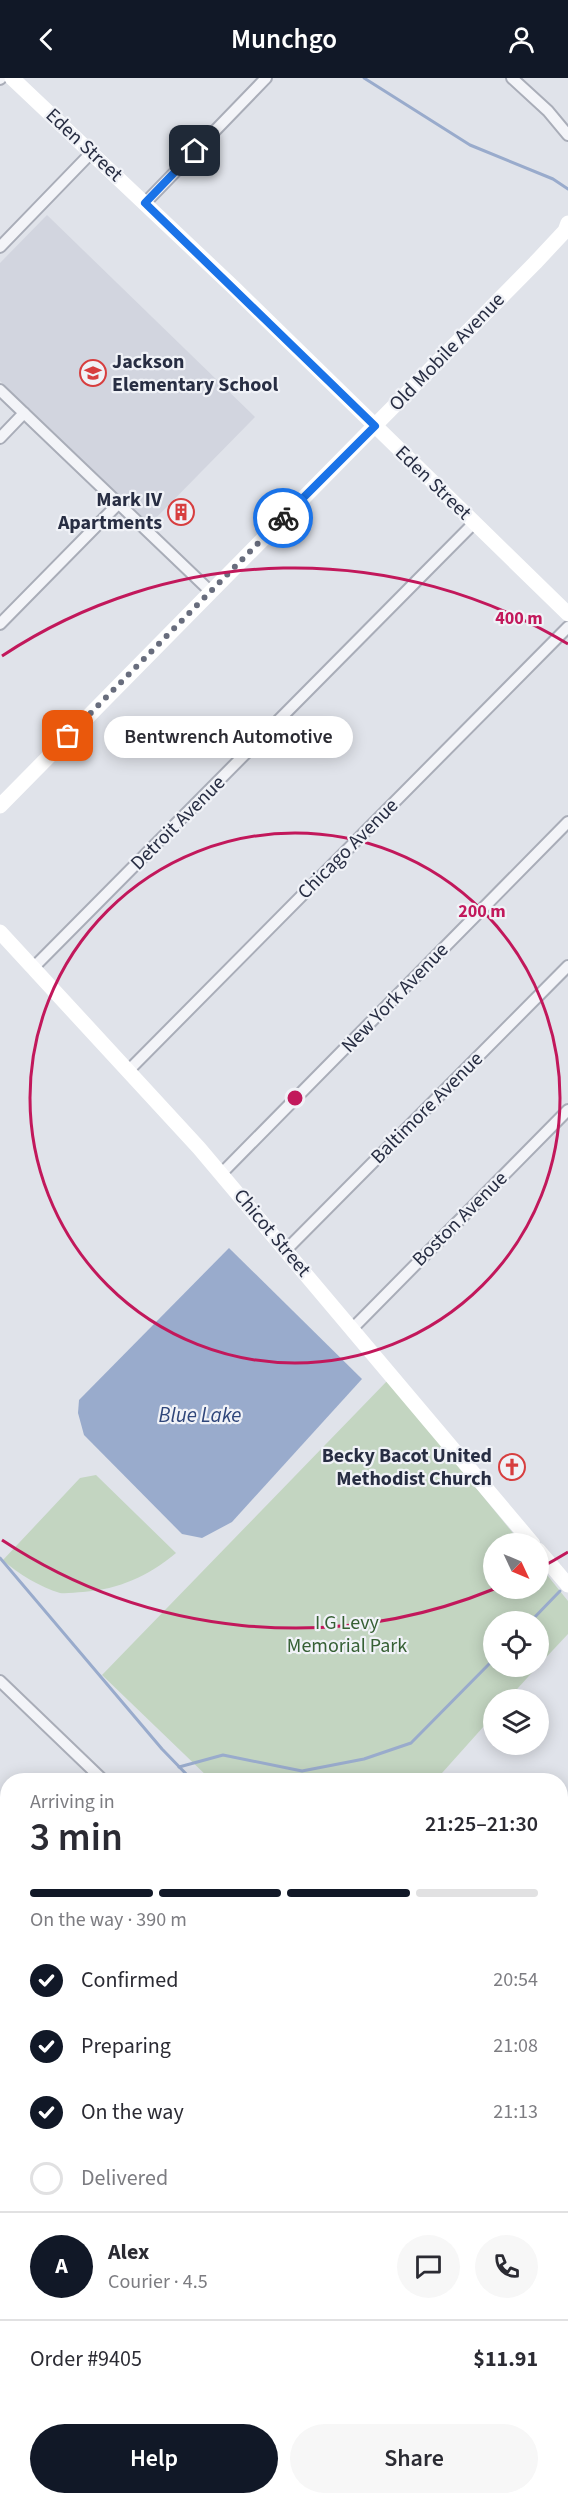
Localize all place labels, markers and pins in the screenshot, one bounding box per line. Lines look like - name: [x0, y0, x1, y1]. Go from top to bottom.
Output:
- pin: [169, 125, 220, 176]
- place label: Jackson Elementary School: [112, 348, 278, 399]
- school or university icon: Jackson Elementary School: [78, 358, 108, 388]
- place label: Mark IV Apartments: [57, 486, 163, 537]
- building icon: Mark IV Apartments: [166, 497, 196, 527]
- pin: [42, 710, 93, 761]
- callout: Bentwrench Automotive: [104, 715, 353, 757]
- centre of rings: [285, 1088, 305, 1108]
- place label: Becky Bacot United Methodist Church: [322, 1442, 492, 1493]
- church icon: Becky Bacot United Methodist Church: [497, 1452, 527, 1482]

